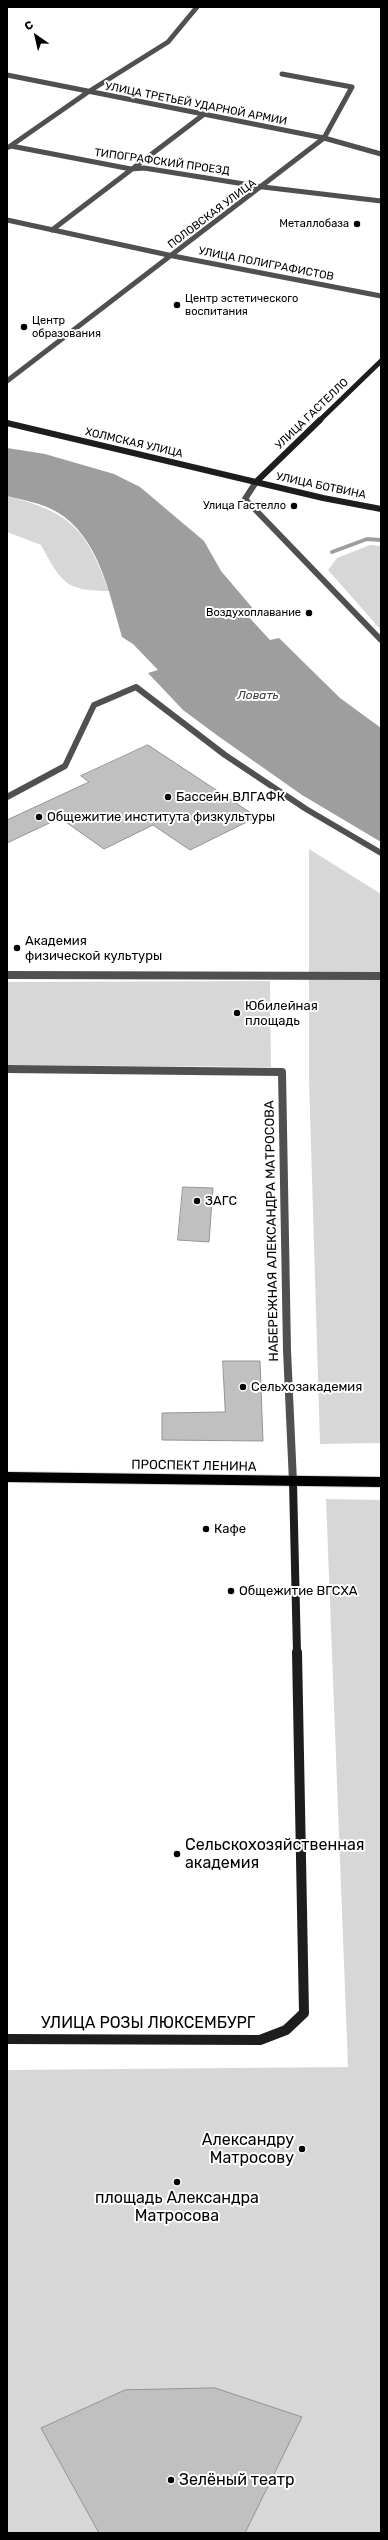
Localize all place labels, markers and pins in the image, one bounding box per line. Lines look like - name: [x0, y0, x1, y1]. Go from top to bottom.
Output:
- place label: Металлобаза: [279, 217, 349, 231]
- marker: Металлобаза: [352, 219, 362, 229]
- place label: Центр эстетического воспитания: [185, 292, 298, 318]
- marker: Центр эстетического воспитания: [172, 300, 182, 310]
- place label: Центр образования: [32, 314, 101, 340]
- marker: Центр образования: [19, 322, 29, 332]
- place label: Улица Гастелло: [203, 499, 286, 513]
- marker: Улица Гастелло: [289, 501, 299, 511]
- place label: Воздухоплавание: [206, 606, 301, 620]
- marker: Воздухоплавание: [304, 608, 314, 618]
- place label: Бассейн ВЛГАФК: [176, 789, 285, 805]
- marker: Бассейн ВЛГАФК: [163, 792, 173, 802]
- place label: Общежитие института физкультуры: [47, 809, 275, 825]
- marker: Общежитие института физкультуры: [34, 812, 44, 822]
- place label: Aкадемия физической культуры: [25, 933, 162, 964]
- marker: Aкадемия физической культуры: [12, 943, 22, 953]
- place label: Юбилейная площадь: [245, 998, 318, 1029]
- marker: Юбилейная площадь: [232, 1008, 242, 1018]
- place label: ЗАГС: [205, 1193, 237, 1209]
- marker: ЗАГС: [192, 1196, 202, 1206]
- place label: Сельхозакадемия: [251, 1379, 362, 1395]
- marker: Сельхозакадемия: [238, 1382, 248, 1392]
- place label: Кафе: [214, 1521, 246, 1537]
- marker: Кафе: [201, 1524, 211, 1534]
- place label: Общежитие ВГСХА: [239, 1583, 357, 1599]
- marker: Общежитие ВГСХА: [226, 1586, 236, 1596]
- place label: Сельскохозяйственная академия: [185, 1835, 365, 1873]
- marker: Сельскохозяйственная академия: [172, 1849, 182, 1859]
- place label: Александру Матросову: [202, 2130, 294, 2168]
- marker: Александру Матросову: [297, 2144, 307, 2154]
- marker: площадь Александра Матросова: [172, 2177, 182, 2187]
- place label: площадь Александра Матросова: [95, 2188, 259, 2226]
- place label: Зелёный театр: [179, 2470, 295, 2490]
- marker: Зелёный театр: [166, 2475, 176, 2485]

